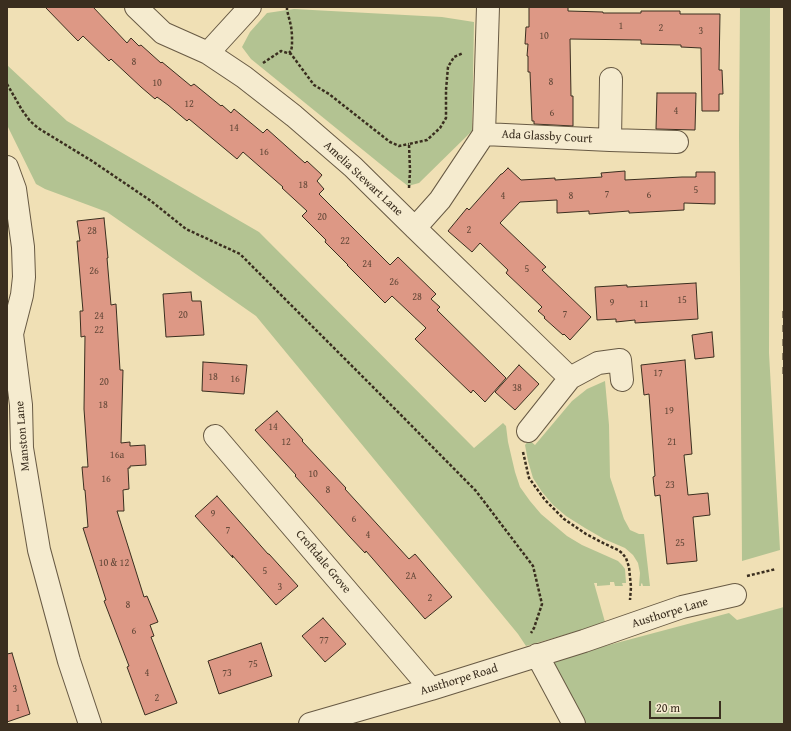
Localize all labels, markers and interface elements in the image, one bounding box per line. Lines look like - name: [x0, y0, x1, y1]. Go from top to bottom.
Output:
- house number: 1: [619, 20, 623, 32]
- house number: 2: [659, 22, 663, 34]
- house number: 3: [699, 25, 703, 37]
- house number: 10: [539, 30, 549, 42]
- house number: 8: [132, 56, 136, 68]
- house number: 8: [549, 76, 553, 88]
- house number: 10: [152, 77, 162, 89]
- house number: 12: [184, 98, 194, 110]
- house number: 4: [674, 105, 678, 117]
- house number: 6: [550, 107, 554, 119]
- house number: 14: [229, 122, 239, 134]
- street label: Ada Glassby Court: [501, 127, 593, 147]
- street label: Amelia Stewart Lane: [320, 139, 406, 219]
- house number: 16: [259, 146, 269, 158]
- house number: 18: [298, 179, 308, 191]
- house number: 5: [694, 184, 698, 196]
- house number: 7: [605, 188, 609, 200]
- house number: 6: [647, 189, 651, 201]
- house number: 4: [501, 190, 505, 202]
- house number: 8: [569, 190, 573, 202]
- house number: 20: [317, 211, 327, 223]
- house number: 2: [467, 224, 471, 236]
- house number: 28: [87, 225, 97, 237]
- house number: 22: [340, 235, 350, 247]
- house number: 24: [362, 258, 372, 270]
- house number: 5: [525, 263, 529, 275]
- house number: 26: [89, 265, 99, 277]
- house number: 26: [389, 276, 399, 288]
- house number: 28: [412, 291, 422, 303]
- house number: 15: [677, 294, 687, 306]
- house number: 9: [610, 297, 614, 309]
- house number: 11: [639, 298, 649, 310]
- house number: 7: [563, 308, 567, 320]
- house number: 20: [178, 309, 188, 321]
- house number: 24: [94, 310, 104, 322]
- house number: 22: [94, 324, 104, 336]
- house number: 17: [653, 367, 663, 379]
- house number: 18: [208, 371, 218, 383]
- house number: 16: [230, 373, 240, 385]
- house number: 20: [99, 376, 109, 388]
- house number: 38: [512, 382, 522, 394]
- house number: 18: [98, 399, 108, 411]
- street label: Manston Lane: [13, 400, 33, 472]
- house number: 19: [664, 405, 674, 417]
- house number: 14: [268, 421, 278, 433]
- house number: 12: [281, 436, 291, 448]
- house number: 21: [667, 436, 677, 448]
- house number: 16a: [110, 449, 124, 461]
- house number: 10: [308, 468, 318, 480]
- house number: 16: [101, 473, 111, 485]
- house number: 23: [665, 479, 675, 491]
- house number: 8: [326, 484, 330, 496]
- house number: 9: [211, 508, 215, 520]
- house number: 6: [352, 513, 356, 525]
- house number: 7: [226, 524, 230, 536]
- street label: Croftdale Grove: [292, 527, 354, 597]
- house number: 4: [366, 529, 370, 541]
- house number: 25: [675, 537, 685, 549]
- house number: 10 & 12: [99, 557, 129, 569]
- house number: 5: [263, 565, 267, 577]
- house number: 2A: [406, 570, 416, 582]
- house number: 3: [278, 581, 282, 593]
- house number: 2: [428, 592, 432, 604]
- street label: Austhorpe Lane: [630, 595, 710, 631]
- house number: 8: [126, 599, 130, 611]
- house number: 6: [132, 625, 136, 637]
- house number: 77: [319, 634, 329, 646]
- house number: 75: [248, 658, 258, 670]
- street label: Austhorpe Road: [418, 661, 500, 699]
- house number: 4: [145, 667, 149, 679]
- house number: 73: [222, 667, 232, 679]
- house number: 3: [13, 683, 17, 695]
- house number: 2: [155, 692, 159, 704]
- scale bar: [651, 693, 723, 719]
- text: 20 m: [656, 699, 680, 716]
- house number: 1: [16, 702, 20, 714]

